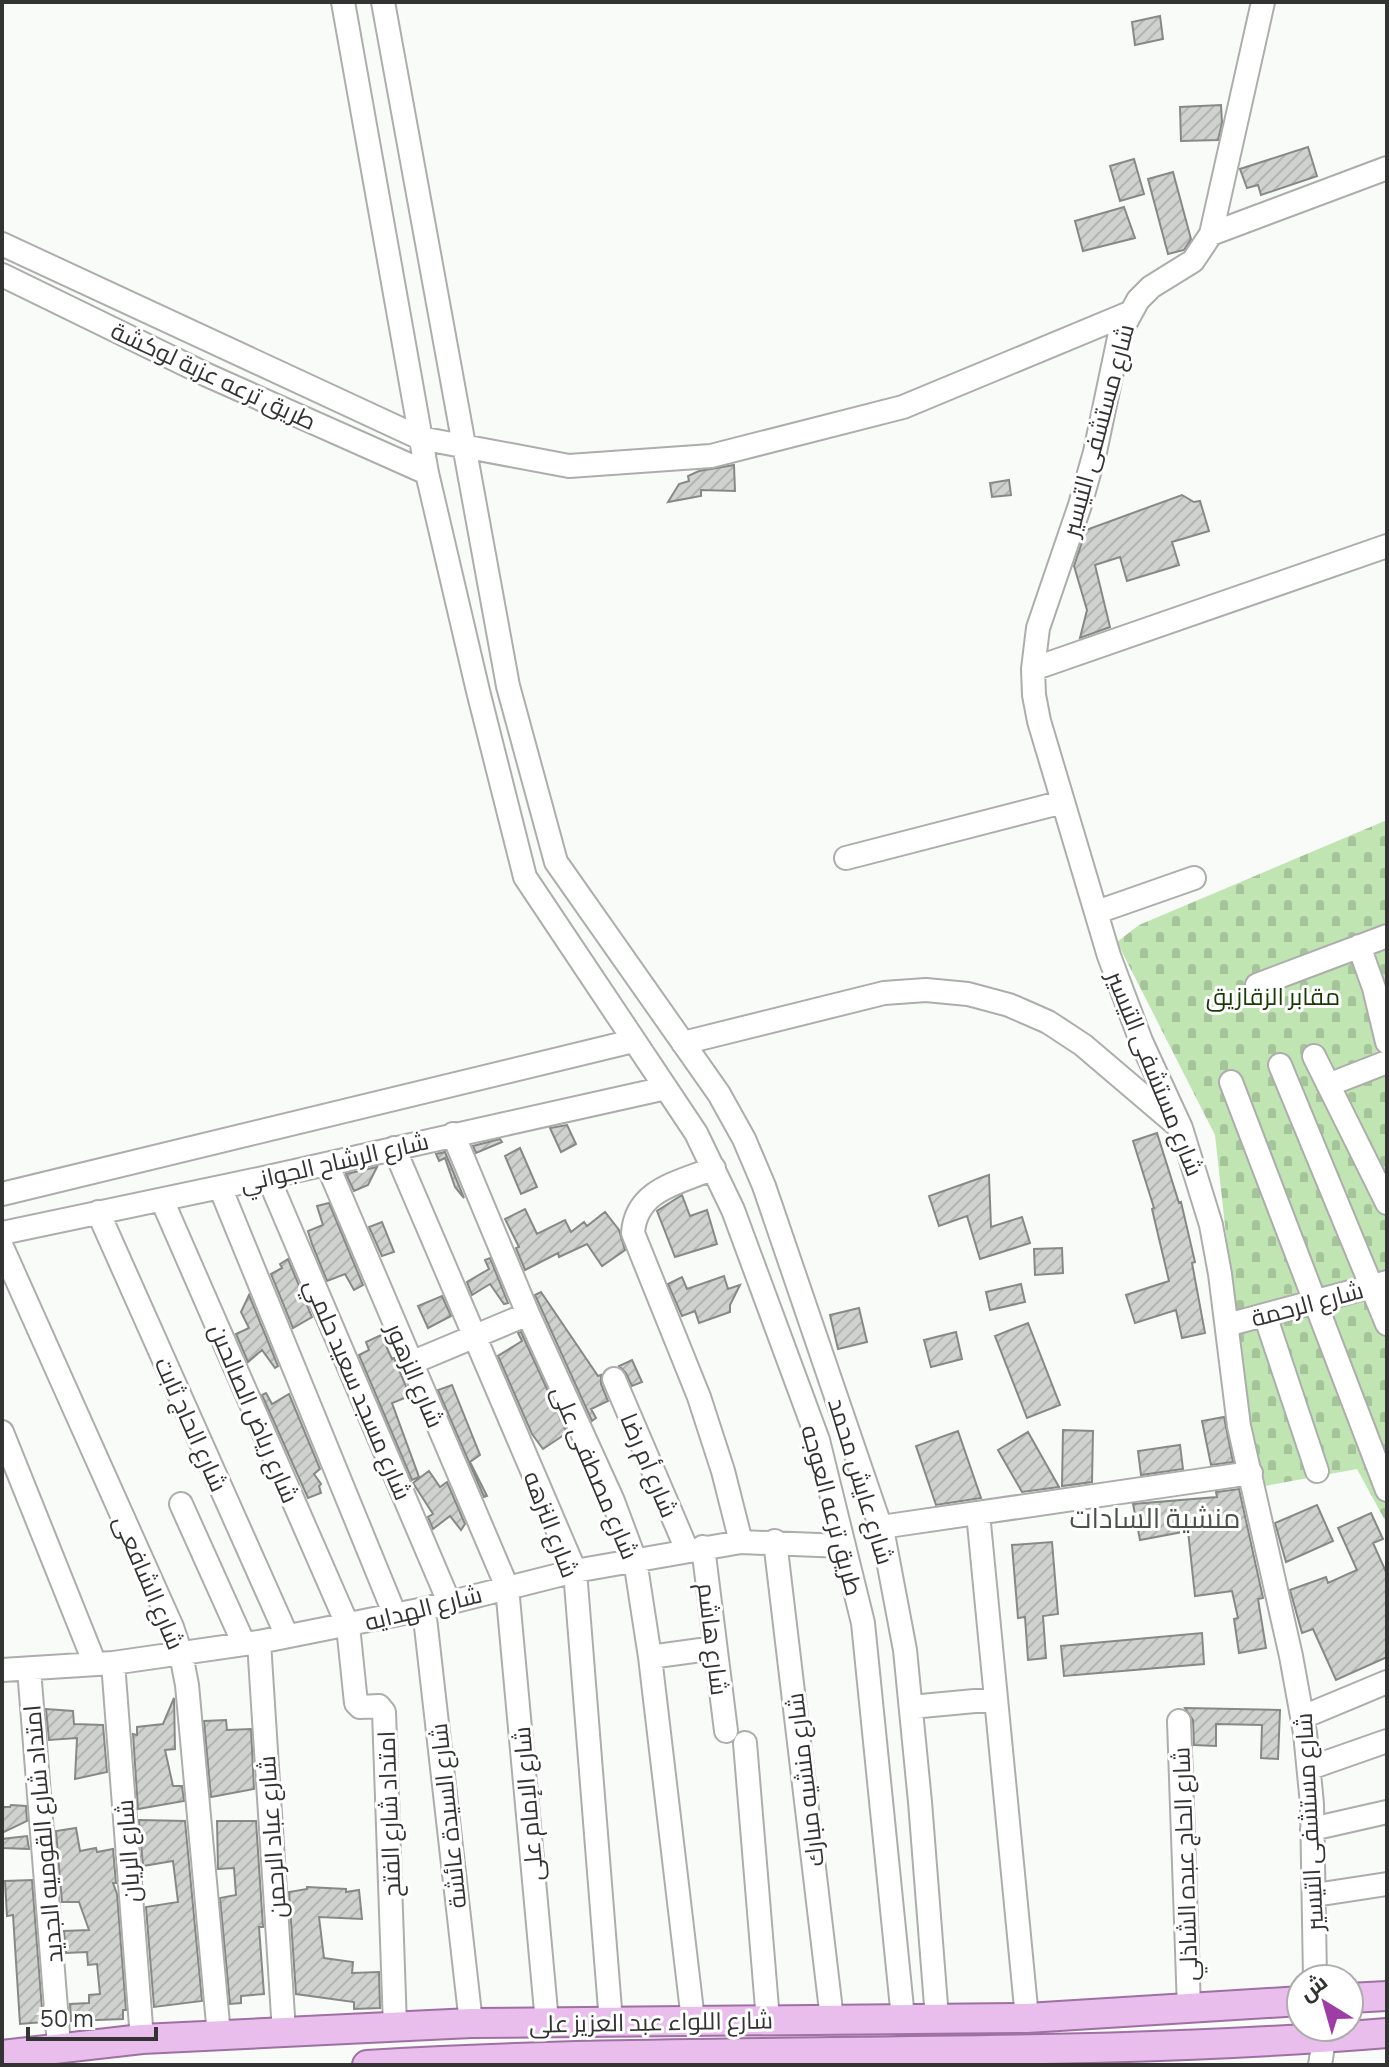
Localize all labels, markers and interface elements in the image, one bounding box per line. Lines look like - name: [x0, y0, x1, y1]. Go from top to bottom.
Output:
- street label: طريق ترعه عزبة لوكشة: [106, 313, 322, 437]
- street label: شارع مستشفى التيسير: [1052, 320, 1142, 542]
- street label: شارع مستشفى التيسير: [1098, 964, 1212, 1181]
- park label: مقابر الزقازيق: [1206, 979, 1340, 1012]
- street label: شارع الرشاح الجواني: [236, 1123, 432, 1203]
- street label: شارع الرحمة: [1247, 1272, 1367, 1335]
- street label: شارع مسجد سعيد حلمي: [294, 1273, 421, 1506]
- street label: شارع الزهور: [377, 1316, 453, 1433]
- street label: شارع رياض الصالحىن: [201, 1318, 308, 1508]
- street label: شارع الحاج ثابت: [147, 1351, 236, 1497]
- street label: شارع مصطفى على: [544, 1380, 648, 1564]
- street label: شارع عايش محمد: [820, 1394, 903, 1569]
- street label: شارع أم رضا: [612, 1408, 687, 1523]
- street label: طريق ترعه العوجه: [794, 1421, 872, 1599]
- street label: شارع النزهه: [516, 1466, 587, 1582]
- district label: منشية السادات: [1069, 1498, 1241, 1536]
- street label: شارع الشافعى: [106, 1510, 193, 1655]
- street label: شارع الهدايه: [361, 1577, 485, 1638]
- street label: شارع هاشم: [690, 1581, 737, 1697]
- street label: شارع منشيه مبارك: [777, 1691, 832, 1869]
- street label: امتداد شارع القوميه الجديد: [14, 1704, 71, 1964]
- street label: شارع مستشفى التيسير: [1286, 1712, 1331, 1934]
- street label: شارع السيدة عائشة: [421, 1722, 474, 1910]
- street label: شارع الإمام على: [504, 1725, 551, 1883]
- street label: امتداد شارع الفتح: [369, 1730, 408, 1898]
- street label: شارع الحاج عبده الشاذلي: [1163, 1746, 1209, 1982]
- street label: شارع عباد الرحمن: [249, 1755, 294, 1919]
- street label: شارع الريان: [107, 1798, 148, 1903]
- north arrow: [1285, 1963, 1365, 2043]
- text: ش: [1293, 1967, 1333, 2008]
- scale bar: [28, 1991, 156, 2041]
- text: 50 m: [40, 2001, 94, 2034]
- street label: شارع اللواء عبد العزيز على: [529, 2002, 773, 2041]

